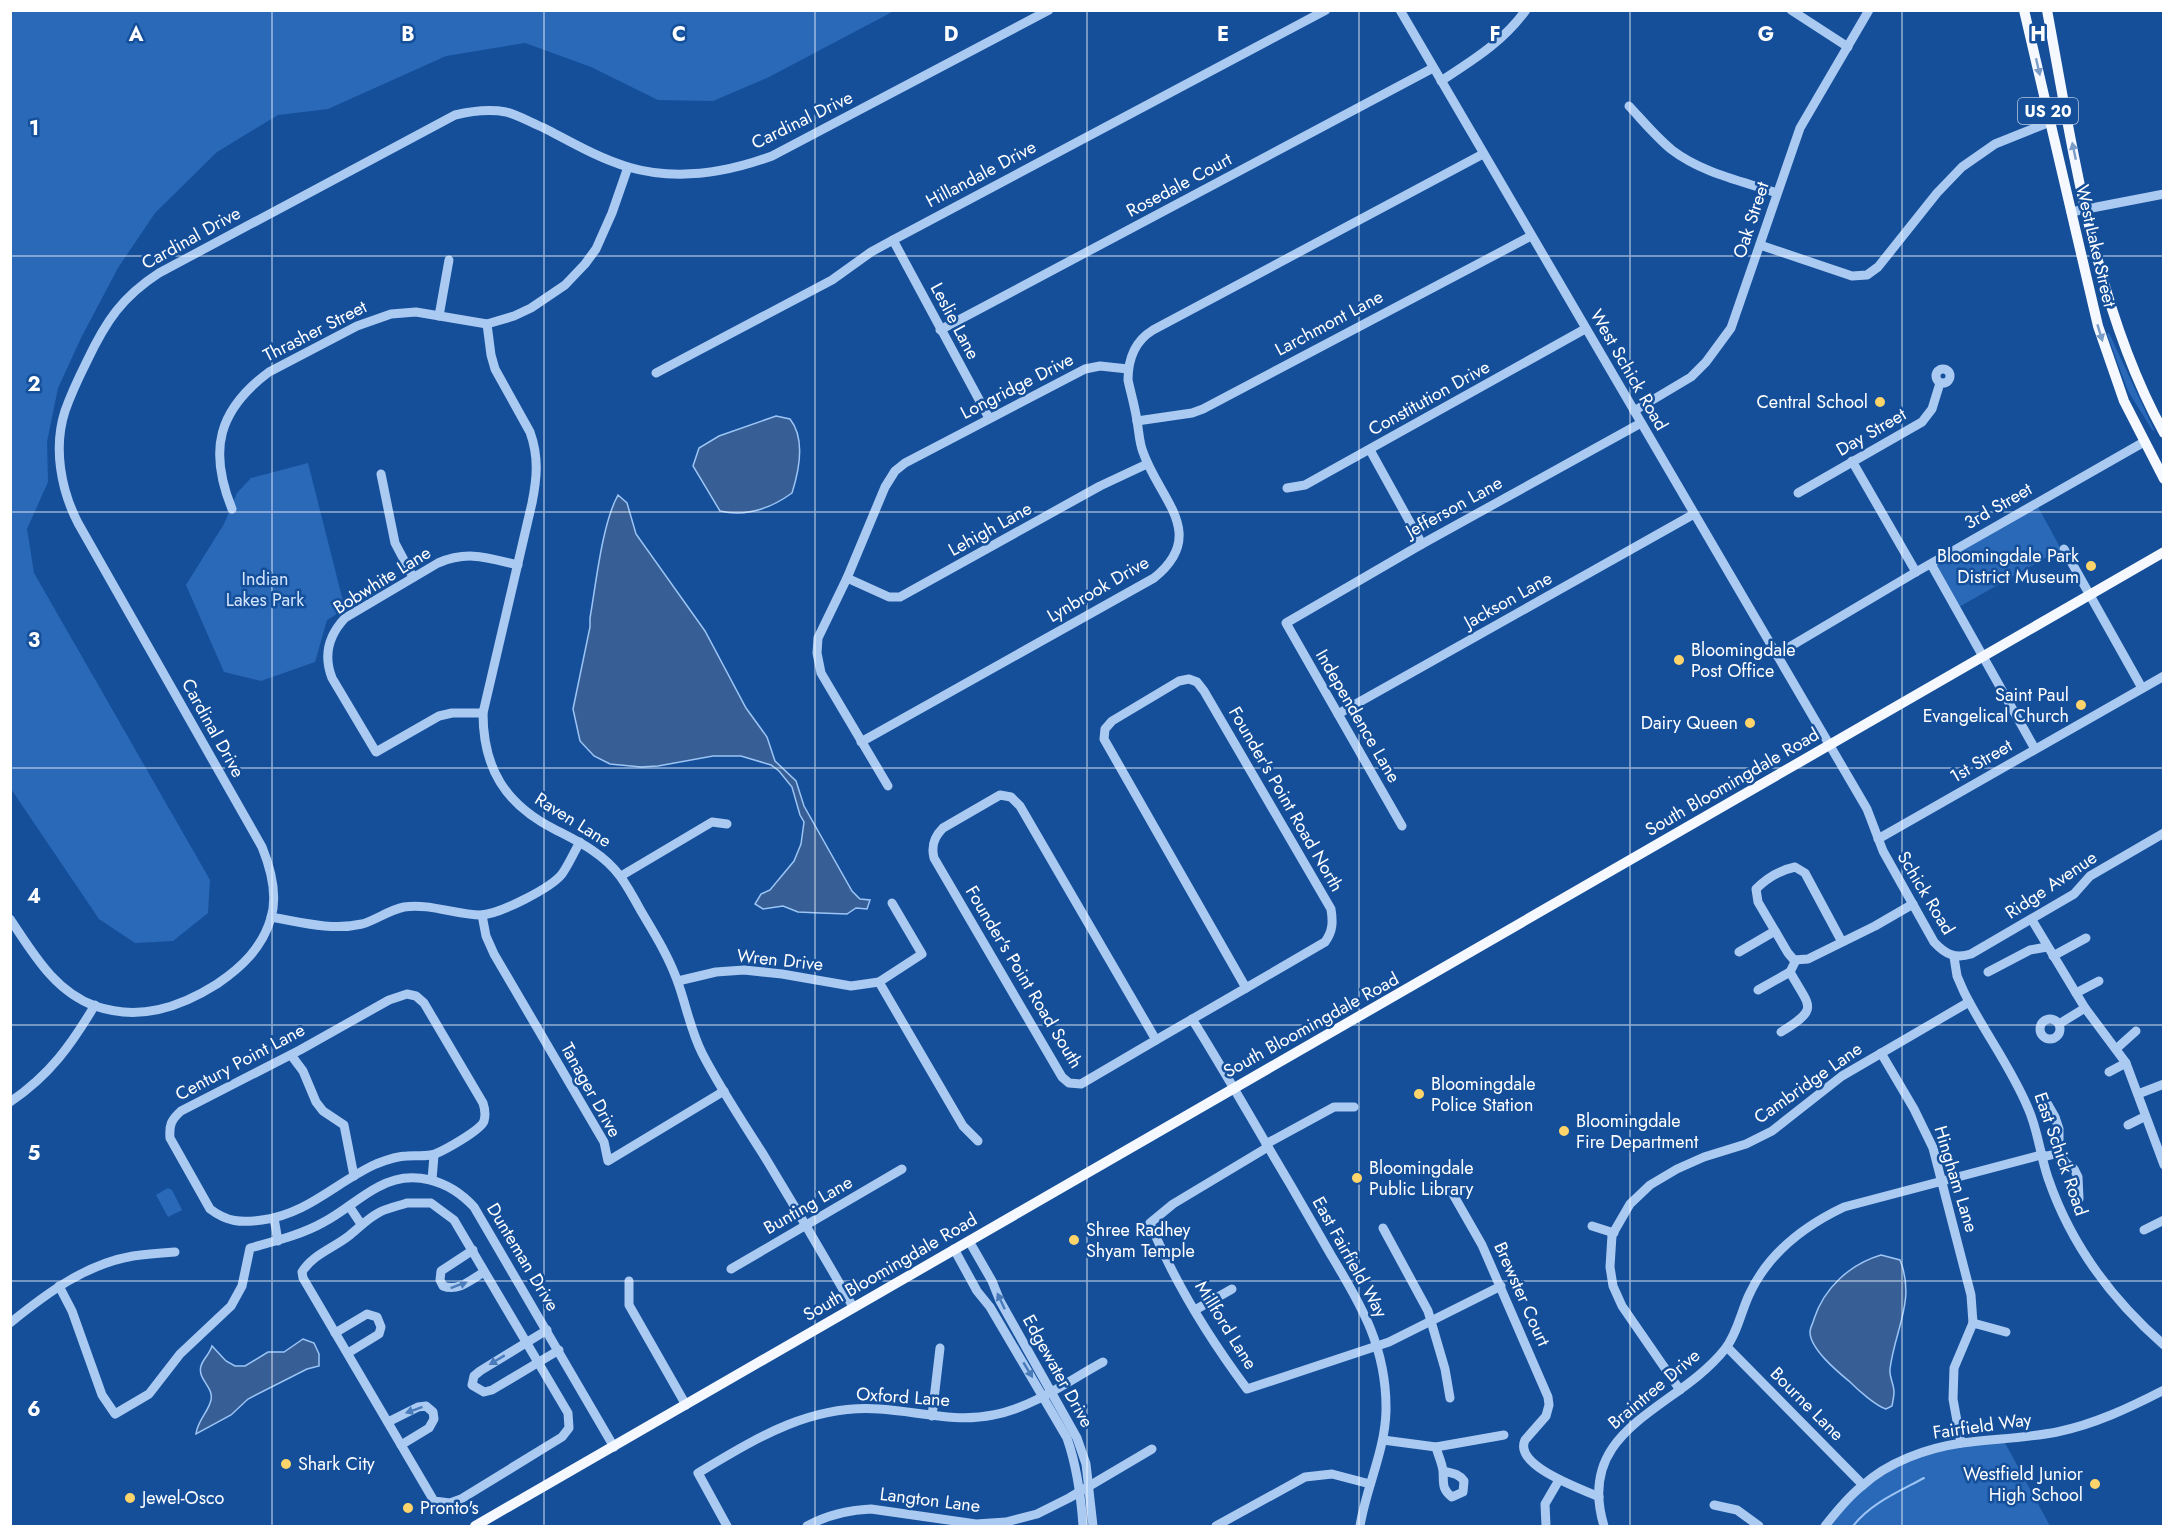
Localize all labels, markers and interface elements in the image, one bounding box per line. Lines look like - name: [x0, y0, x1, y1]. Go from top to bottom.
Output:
- text: A: [128, 20, 144, 49]
- text: B: [401, 20, 415, 49]
- text: C: [672, 20, 686, 49]
- text: D: [944, 20, 958, 49]
- text: E: [1217, 20, 1229, 49]
- text: F: [1489, 20, 1501, 49]
- text: G: [1758, 20, 1774, 49]
- text: H: [2030, 20, 2046, 49]
- one-way arrow: [2033, 58, 2043, 77]
- street label: Cardinal Drive: [747, 84, 857, 156]
- road number: US 20: [2018, 98, 2078, 124]
- text: 1: [29, 114, 39, 143]
- street label: Hillandale Drive: [921, 134, 1041, 214]
- one-way arrow: [2069, 142, 2078, 161]
- street label: Rosedale Court: [1122, 146, 1237, 224]
- street label: Oak Street: [1726, 178, 1776, 262]
- street label: West Lake Street: [2069, 182, 2123, 310]
- street label: Cardinal Drive: [137, 200, 245, 276]
- street label: Leslie Lane: [924, 278, 986, 364]
- street label: Larchmont Lane: [1270, 284, 1388, 362]
- street label: Thrasher Street: [259, 293, 372, 368]
- street label: West Schick Road: [1584, 305, 1674, 435]
- one-way arrow: [2096, 324, 2105, 342]
- street label: Longridge Drive: [956, 346, 1078, 426]
- street label: Constitution Drive: [1364, 354, 1494, 442]
- text: 2: [27, 370, 41, 399]
- place label: Central School: [1757, 389, 1868, 415]
- marker: Central School: [1873, 395, 1887, 409]
- street label: Day Street: [1831, 401, 1911, 463]
- street label: Jefferson Lane: [1399, 470, 1507, 545]
- street label: 3rd Street: [1959, 476, 2037, 536]
- street label: Lehigh Lane: [943, 495, 1037, 563]
- street label: Bobwhite Lane: [328, 540, 436, 620]
- place label: Bloomingdale Park District Museum: [1937, 543, 2079, 590]
- street label: Lynbrook Drive: [1042, 549, 1154, 629]
- marker: Bloomingdale Park District Museum: [2084, 559, 2098, 573]
- street label: Jackson Lane: [1458, 565, 1557, 636]
- park label: Indian Lakes Park: [226, 566, 304, 613]
- text: 3: [28, 626, 40, 655]
- place label: Bloomingdale Post Office: [1691, 637, 1796, 684]
- street label: Independence Lane: [1309, 645, 1407, 787]
- marker: Bloomingdale Post Office: [1672, 653, 1686, 667]
- street label: Cardinal Drive: [175, 674, 251, 782]
- place label: Saint Paul Evangelical Church: [1923, 682, 2069, 729]
- marker: Saint Paul Evangelical Church: [2074, 698, 2088, 712]
- street label: Founder's Point Road North: [1222, 702, 1350, 896]
- place label: Dairy Queen: [1641, 710, 1738, 736]
- marker: Dairy Queen: [1743, 716, 1757, 730]
- street label: South Bloomingdale Road: [1640, 721, 1824, 843]
- street label: 1st Street: [1945, 732, 2018, 789]
- street label: Raven Lane: [530, 786, 616, 854]
- street label: Ridge Avenue: [2000, 845, 2102, 925]
- street label: Schick Road: [1891, 846, 1961, 940]
- street label: Founder's Point Road South: [959, 881, 1089, 1073]
- text: 4: [27, 882, 41, 911]
- street label: Wren Drive: [736, 943, 824, 977]
- street label: South Bloomingdale Road: [1218, 966, 1404, 1084]
- street label: Century Point Lane: [171, 1017, 309, 1107]
- street label: Cambridge Lane: [1749, 1036, 1867, 1130]
- street label: Tanager Drive: [554, 1038, 628, 1142]
- place label: Bloomingdale Police Station: [1431, 1071, 1536, 1118]
- marker: Bloomingdale Police Station: [1412, 1087, 1426, 1101]
- street label: East Schick Road: [2028, 1089, 2094, 1219]
- place label: Bloomingdale Fire Department: [1576, 1108, 1699, 1155]
- street label: Hingham Lane: [1927, 1122, 1985, 1236]
- marker: Bloomingdale Fire Department: [1557, 1124, 1571, 1138]
- text: 5: [28, 1139, 41, 1168]
- place label: Bloomingdale Public Library: [1369, 1155, 1474, 1202]
- street label: Bunting Lane: [759, 1169, 857, 1241]
- marker: Bloomingdale Public Library: [1350, 1171, 1364, 1185]
- street label: East Fairfield Way: [1306, 1192, 1394, 1322]
- street label: Dunteman Drive: [480, 1198, 566, 1316]
- street label: South Bloomingdale Road: [798, 1206, 982, 1328]
- place label: Shree Radhey Shyam Temple: [1086, 1217, 1195, 1264]
- marker: Shree Radhey Shyam Temple: [1067, 1233, 1081, 1247]
- street label: Brewster Court: [1487, 1238, 1557, 1351]
- street label: Millford Lane: [1189, 1276, 1263, 1374]
- one-way arrow: [450, 1280, 468, 1290]
- one-way arrow: [996, 1292, 1005, 1309]
- street label: Edgewater Drive: [1016, 1310, 1100, 1432]
- street label: Braintree Drive: [1602, 1343, 1706, 1435]
- one-way arrow: [488, 1355, 505, 1365]
- street label: Bourne Lane: [1764, 1361, 1850, 1447]
- one-way arrow: [1023, 1362, 1034, 1378]
- street label: Oxford Lane: [855, 1381, 951, 1413]
- text: 6: [27, 1395, 41, 1424]
- one-way arrow: [405, 1405, 423, 1415]
- street label: Fairfield Way: [1931, 1406, 2033, 1446]
- place label: Shark City: [298, 1451, 375, 1477]
- marker: Shark City: [279, 1457, 293, 1471]
- place label: Westfield Junior High School: [1963, 1461, 2084, 1508]
- marker: Westfield Junior High School: [2088, 1477, 2102, 1491]
- street label: Langton Lane: [878, 1481, 982, 1519]
- place label: Jewel-Osco: [140, 1485, 225, 1511]
- marker: Jewel-Osco: [123, 1491, 137, 1505]
- place label: Pronto's: [420, 1495, 479, 1521]
- marker: Pronto's: [401, 1501, 415, 1515]

